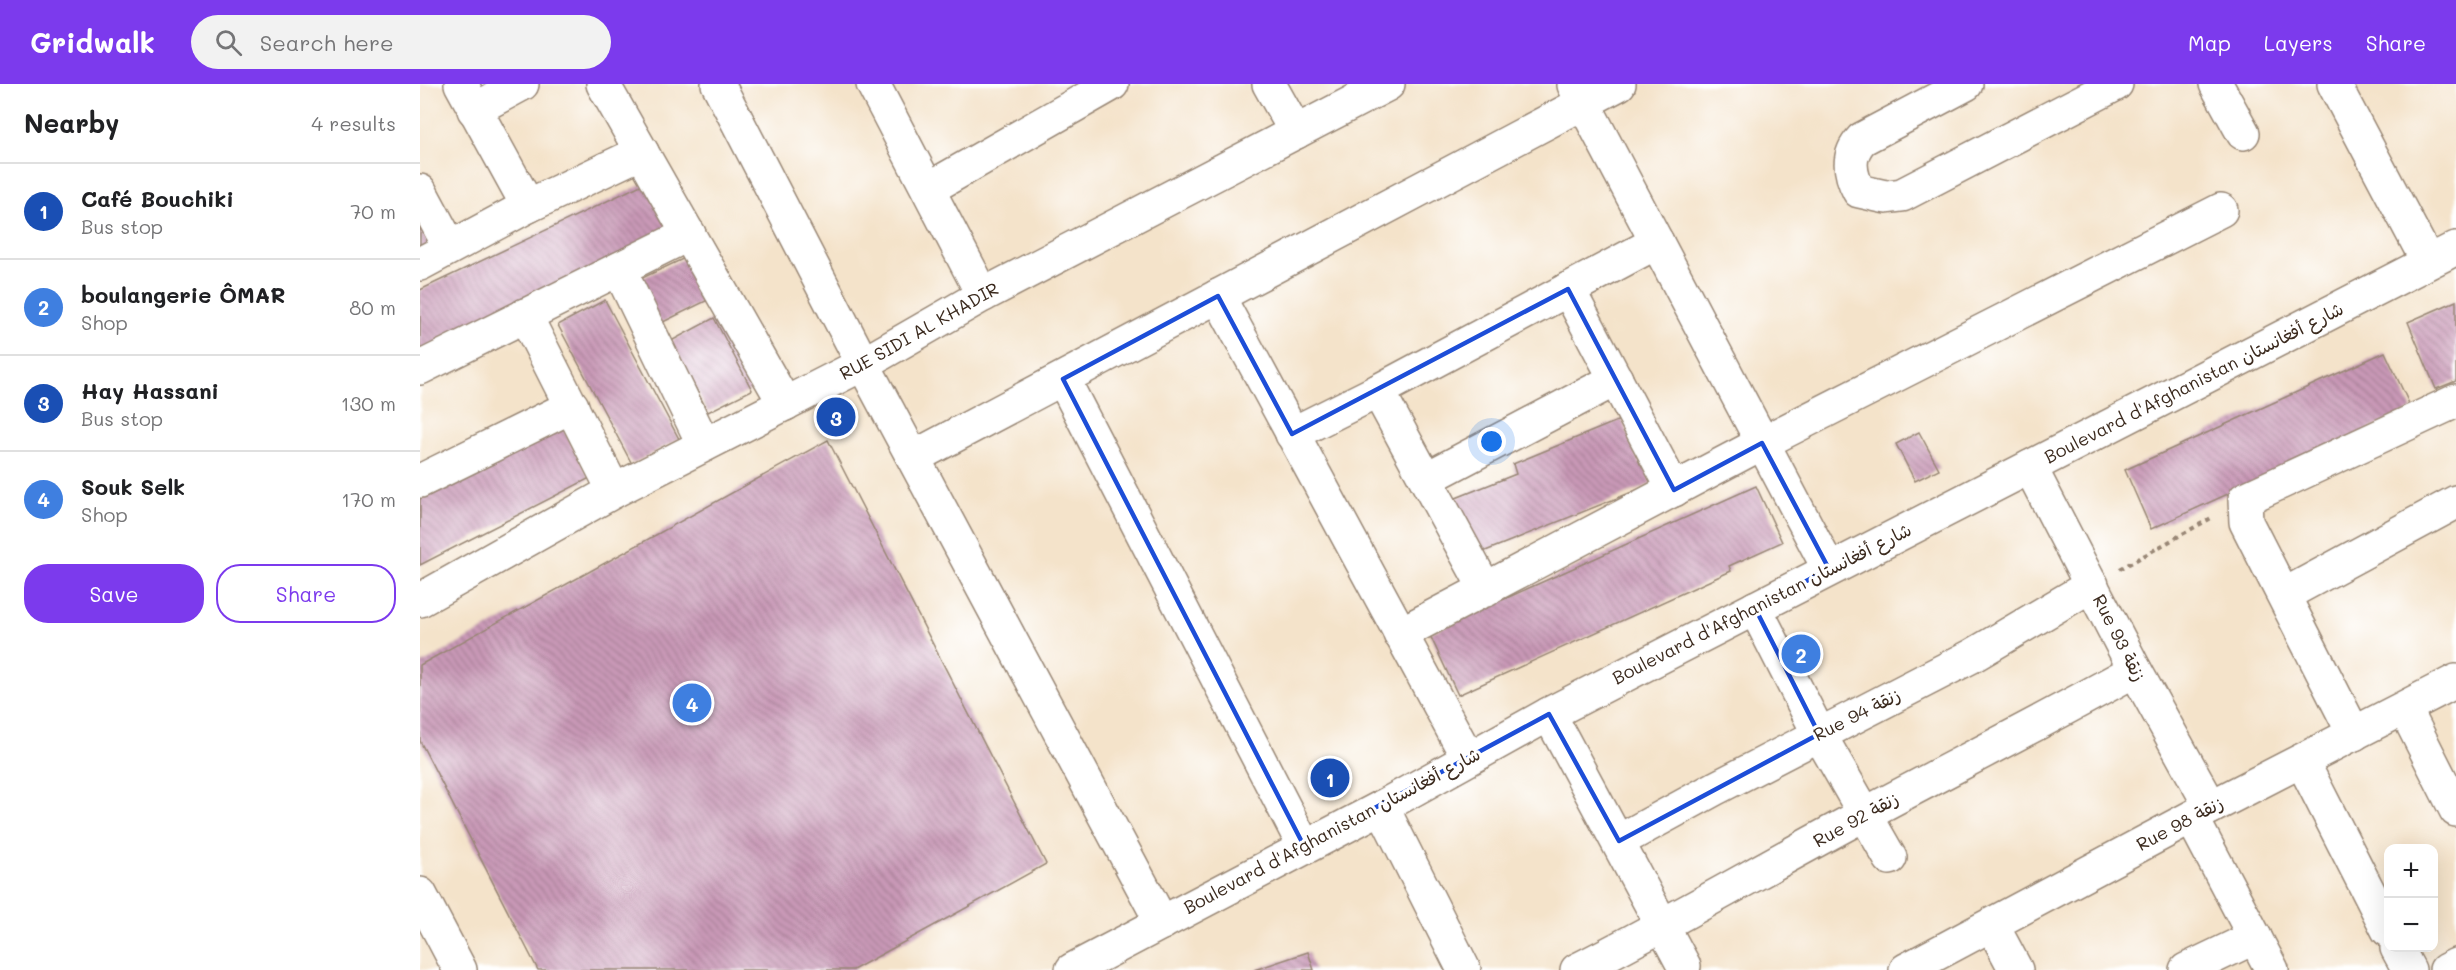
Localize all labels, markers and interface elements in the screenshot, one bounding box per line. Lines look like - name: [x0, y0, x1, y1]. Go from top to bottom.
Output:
- search box: [191, 15, 611, 69]
- text: Gridwalk: [30, 24, 155, 60]
- icon: search: [212, 26, 245, 59]
- text: Search here: [260, 28, 394, 57]
- text: Map: [2188, 29, 2231, 56]
- text: Layers: [2264, 29, 2333, 56]
- text: Share: [2366, 29, 2426, 56]
- text: Nearby: [24, 106, 119, 140]
- text: 4 results: [311, 110, 396, 136]
- text: Café Bouchiki: [81, 184, 234, 213]
- text: 1: [39, 198, 48, 224]
- text: 70 m: [350, 198, 396, 224]
- text: Bus stop: [81, 213, 163, 239]
- street label: RUE SIDI AL KHADIR: [835, 276, 1003, 385]
- text: boulangerie ÔMAR: [81, 280, 285, 309]
- text: 2: [38, 294, 49, 320]
- text: 80 m: [349, 294, 396, 320]
- street label: Boulevard d'Afghanistan شارع أفغانستان: [2040, 296, 2348, 469]
- text: Shop: [81, 309, 128, 335]
- text: Hay Hassani: [81, 376, 219, 405]
- text: 3: [38, 390, 50, 416]
- text: 130 m: [341, 390, 396, 416]
- pin: 3: [816, 394, 856, 440]
- text: Bus stop: [81, 405, 163, 431]
- your location: [1477, 427, 1506, 456]
- text: Souk Selk: [81, 472, 185, 501]
- text: 4: [37, 486, 50, 512]
- text: 170 m: [341, 486, 396, 512]
- text: Shop: [81, 501, 128, 527]
- street label: Boulevard d'Afghanistan شارع أفغانستان: [1608, 517, 1916, 690]
- button: Save: [24, 564, 204, 623]
- button: Share: [216, 564, 396, 623]
- street label: Rue 93 زنقة: [2088, 590, 2152, 685]
- pin: 2: [1782, 632, 1820, 676]
- pin: 4: [672, 680, 712, 726]
- street label: Rue 94 زنقة: [1809, 682, 1904, 746]
- street label: Boulevard d'Afghanistan شارع أفغانستان: [1179, 741, 1485, 920]
- pin: 1: [1310, 756, 1350, 800]
- street label: Rue 92 زنقة: [1808, 786, 1903, 852]
- street label: Rue 98 زنقة: [2132, 790, 2227, 856]
- map controls: [2384, 844, 2438, 952]
- button: +: [2384, 844, 2438, 898]
- button: −: [2384, 898, 2438, 952]

